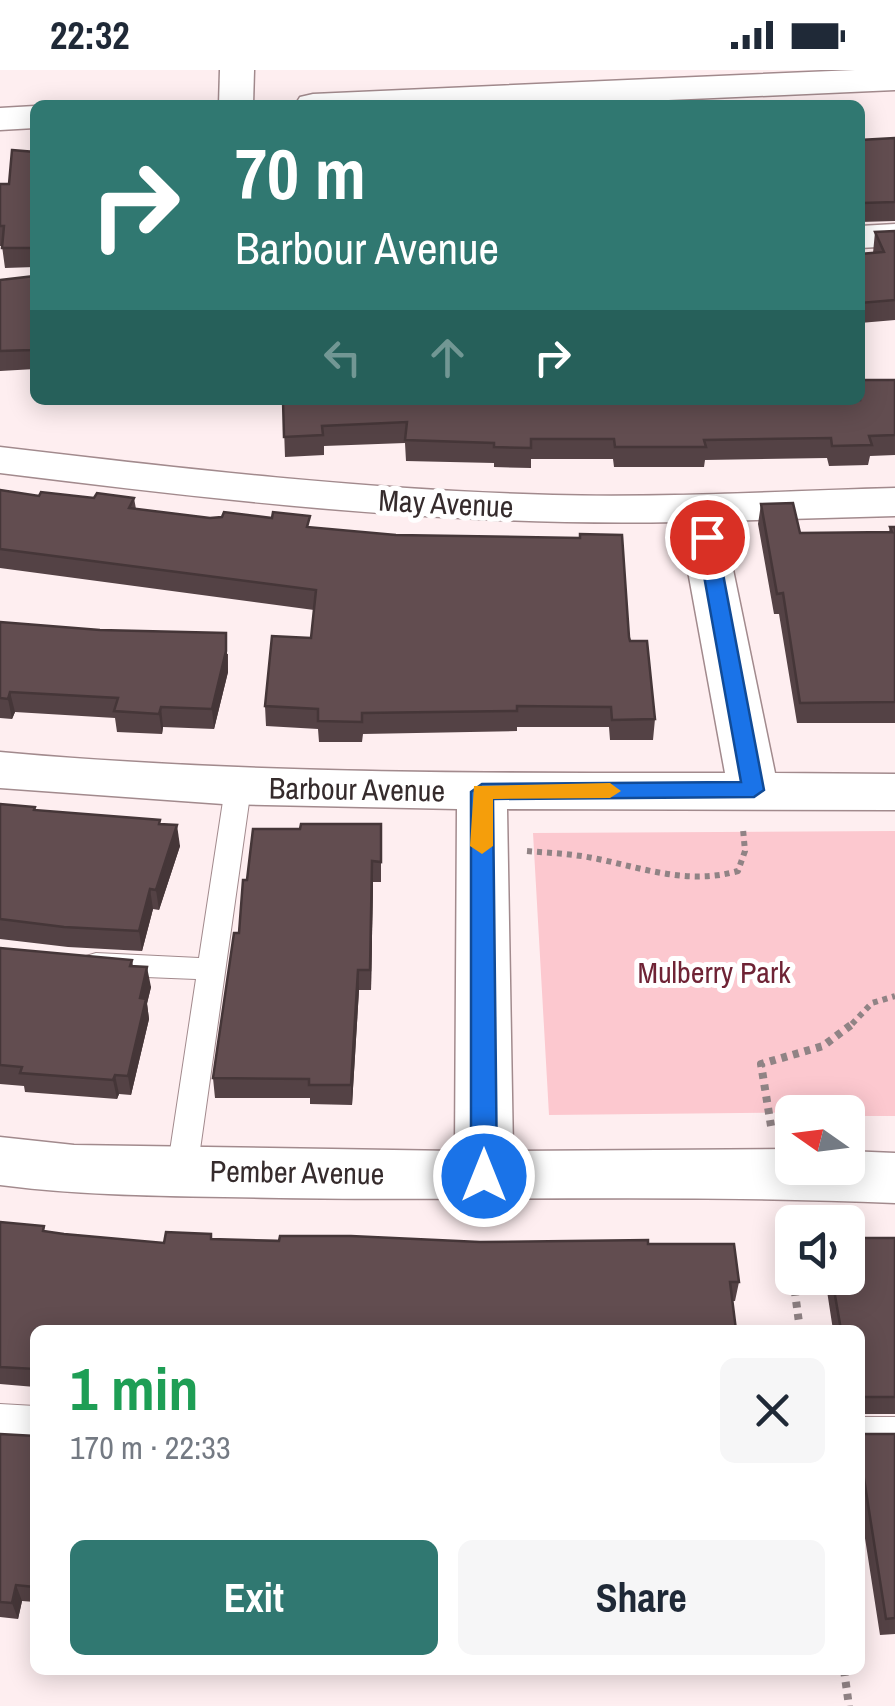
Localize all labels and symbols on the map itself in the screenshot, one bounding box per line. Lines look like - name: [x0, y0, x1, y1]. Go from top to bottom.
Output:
- street label: May Avenue: [378, 479, 514, 527]
- pin: [665, 495, 750, 580]
- street label: Barbour Avenue: [269, 767, 445, 811]
- park label: Mulberry Park: [637, 952, 791, 992]
- north arrow: [775, 1095, 865, 1185]
- position arrow: [432, 1124, 536, 1228]
- street label: Pember Avenue: [209, 1150, 385, 1194]

